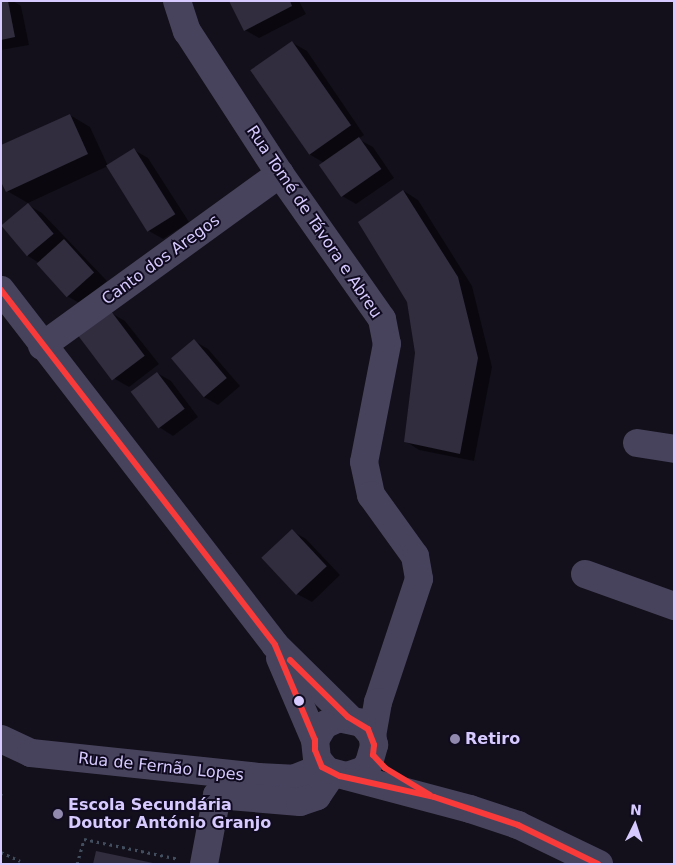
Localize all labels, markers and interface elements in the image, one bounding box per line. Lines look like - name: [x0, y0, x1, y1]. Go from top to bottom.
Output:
- street label: Rua Tomé de Távora e Abreu: [242, 122, 386, 322]
- street label: Canto dos Aregos: [98, 211, 224, 309]
- unlabelled marker: [294, 696, 304, 706]
- place label: Retiro: [465, 729, 520, 749]
- marker: Retiro: [449, 733, 461, 745]
- street label: Rua de Fernão Lopes: [77, 749, 245, 785]
- place label: Escola Secundária Doutor António Granjo: [68, 795, 271, 833]
- north arrow: [610, 800, 660, 850]
- text: N: [630, 802, 642, 818]
- marker: Escola Secundária Doutor António Granjo: [52, 808, 64, 820]

